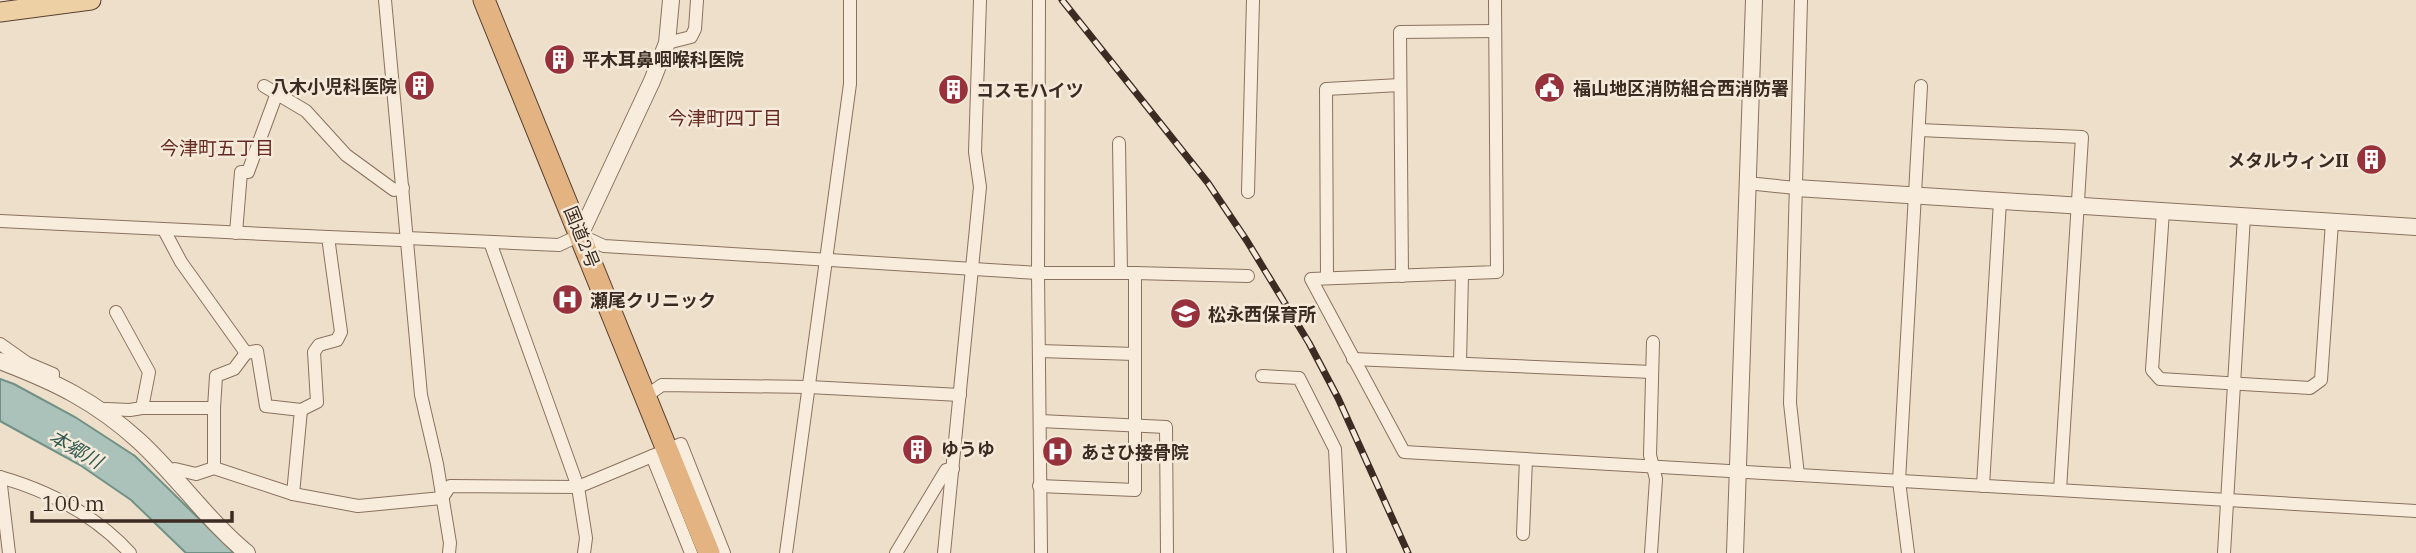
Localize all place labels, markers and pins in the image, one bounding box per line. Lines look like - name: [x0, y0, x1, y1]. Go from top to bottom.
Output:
- building icon: 平木耳鼻咽喉科医院: [542, 42, 576, 76]
- place label: 平木耳鼻咽喉科医院: [582, 48, 744, 71]
- building icon: 八木小児科医院: [403, 69, 437, 103]
- public building icon: 福山地区消防組合西消防署: [1533, 71, 1567, 105]
- building icon: コスモハイツ: [936, 73, 970, 107]
- place label: 八木小児科医院: [271, 75, 397, 98]
- place label: 福山地区消防組合西消防署: [1573, 77, 1789, 100]
- place label: コスモハイツ: [976, 79, 1084, 102]
- building icon: メタルウィンII: [2355, 143, 2389, 177]
- place label: メタルウィンII: [2227, 149, 2349, 172]
- hospital icon: 瀬尾クリニック: [550, 283, 584, 317]
- place label: 瀬尾クリニック: [590, 289, 716, 312]
- school or university icon: 松永西保育所: [1168, 297, 1202, 331]
- place label: 松永西保育所: [1208, 303, 1316, 326]
- building icon: ゆうゆ: [901, 432, 935, 466]
- hospital icon: あさひ接骨院: [1041, 435, 1075, 469]
- place label: ゆうゆ: [941, 438, 995, 461]
- place label: あさひ接骨院: [1081, 441, 1189, 464]

